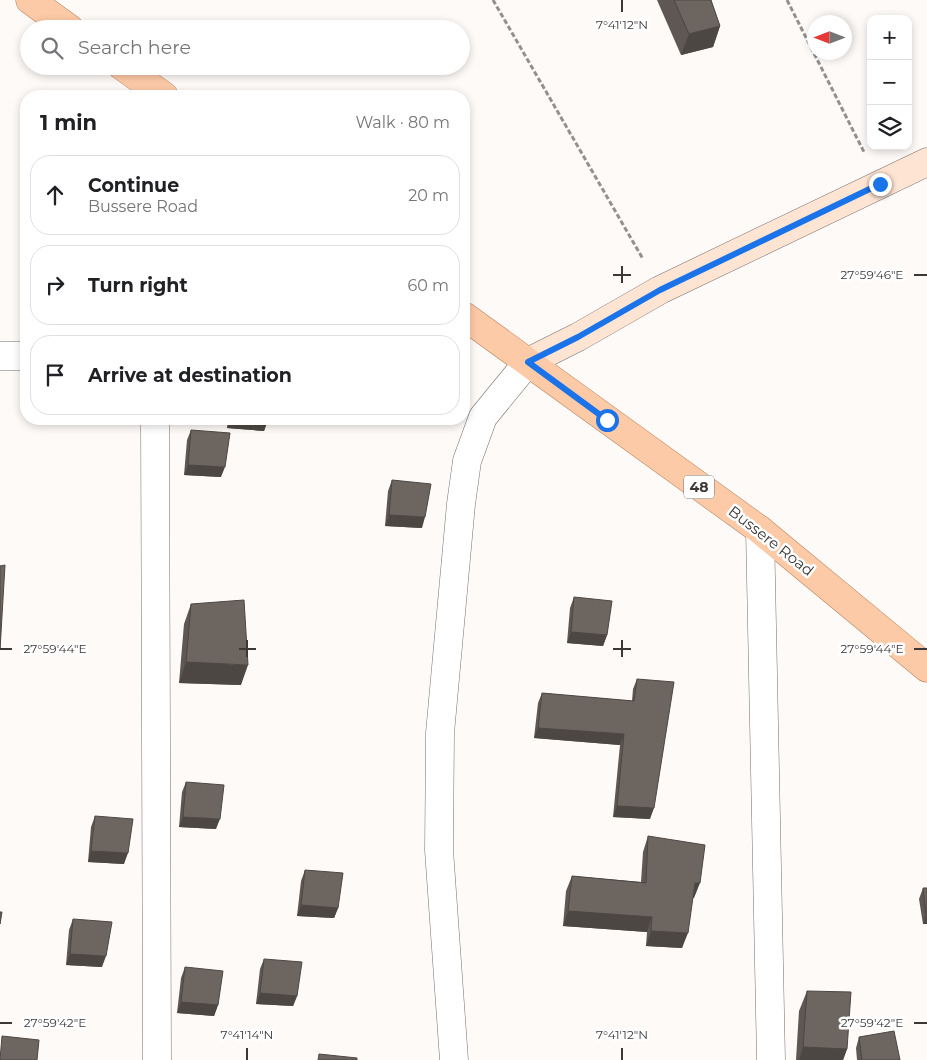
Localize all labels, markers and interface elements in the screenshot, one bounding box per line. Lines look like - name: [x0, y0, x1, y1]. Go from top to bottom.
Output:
- north arrow: [807, 15, 852, 60]
- map controls: [867, 15, 912, 150]
- button: +: [867, 15, 912, 60]
- text: 7°41'12"N: [596, 17, 648, 32]
- search box: [20, 20, 470, 75]
- icon: search: [38, 34, 66, 62]
- text: Search here: [78, 36, 191, 59]
- button: −: [867, 60, 912, 105]
- button: layers: [867, 105, 912, 150]
- text: 1 min: [40, 110, 97, 135]
- text: Walk · 80 m: [355, 113, 450, 132]
- route end: [869, 173, 892, 196]
- text: Continue: [88, 174, 179, 197]
- icon: ahead: [41, 181, 69, 209]
- text: 20 m: [408, 186, 449, 205]
- text: Bussere Road: [88, 197, 198, 216]
- text: 27°59'46"E: [841, 267, 903, 282]
- icon: right: [41, 271, 69, 299]
- text: Turn right: [88, 274, 188, 297]
- text: 60 m: [407, 276, 449, 295]
- icon: arrive: [41, 361, 69, 389]
- text: Arrive at destination: [88, 364, 292, 387]
- route start: [596, 409, 619, 432]
- road number: 48: [684, 476, 714, 498]
- street label: Bussere Road: [725, 501, 818, 580]
- text: 27°59'44"E: [23, 641, 87, 656]
- text: 27°59'44"E: [840, 641, 904, 656]
- text: 27°59'42"E: [24, 1015, 86, 1030]
- text: 27°59'42"E: [841, 1015, 903, 1030]
- text: 7°41'14"N: [221, 1027, 273, 1042]
- text: 7°41'12"N: [596, 1027, 648, 1042]

